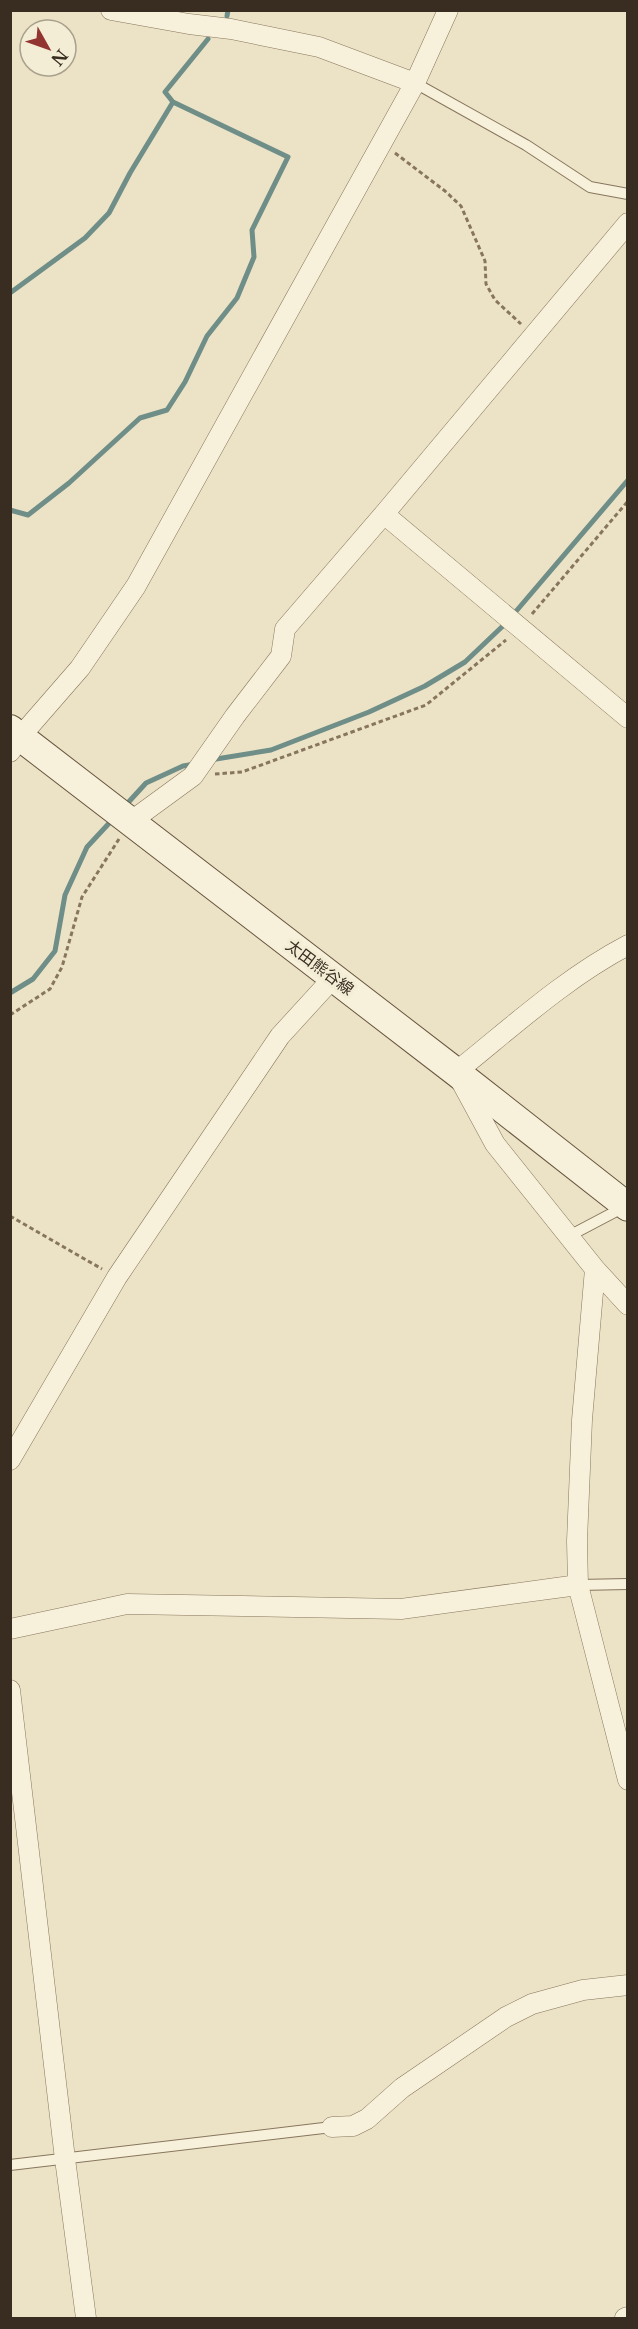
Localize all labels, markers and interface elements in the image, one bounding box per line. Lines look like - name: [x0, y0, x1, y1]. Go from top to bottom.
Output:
- north arrow: [18, 18, 78, 78]
- text: N: [47, 45, 72, 70]
- street label: 太田熊谷線: [282, 935, 358, 999]

